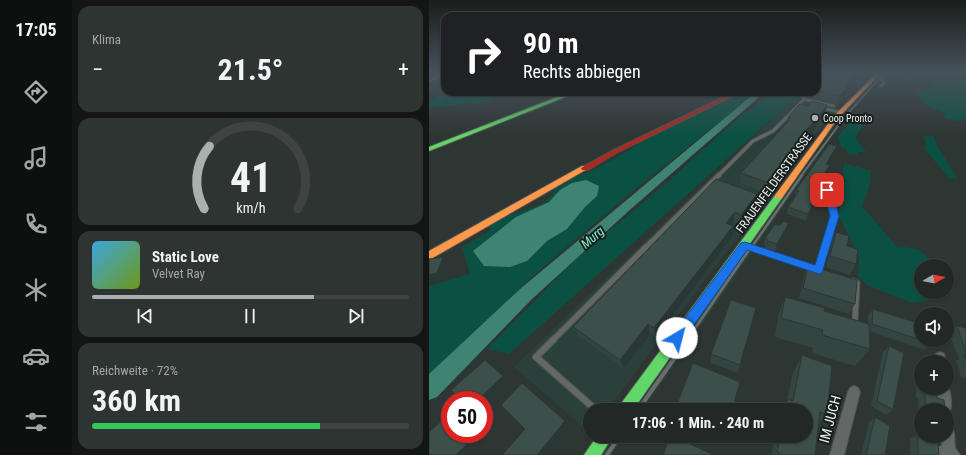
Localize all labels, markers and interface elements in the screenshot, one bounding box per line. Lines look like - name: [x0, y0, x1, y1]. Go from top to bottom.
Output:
- text: 17:05: [15, 19, 57, 40]
- text: 90 m: [523, 27, 579, 60]
- icon: right: [457, 28, 509, 80]
- text: Klima: [92, 32, 121, 47]
- text: 21.5°: [218, 52, 283, 87]
- text: −: [92, 57, 103, 82]
- text: +: [398, 57, 409, 82]
- text: Rechts abbiegen: [523, 61, 641, 82]
- icon: directions: [22, 78, 50, 106]
- marker: Coop Pronto: [810, 113, 820, 123]
- place label: Coop Pronto: [823, 113, 872, 124]
- street label: FRAUENFELDERSTRASSE: [733, 130, 815, 236]
- icon: music: [22, 144, 50, 172]
- text: 41: [229, 153, 272, 202]
- pin: [810, 173, 844, 207]
- icon: arrive: [816, 179, 838, 201]
- text: km/h: [236, 200, 265, 216]
- icon: phone: [22, 210, 50, 238]
- water label: Murg: [578, 223, 607, 251]
- text: Static Love: [152, 248, 219, 266]
- north arrow: [914, 259, 954, 299]
- map controls: [914, 259, 954, 443]
- text: Velvet Ray: [152, 266, 205, 281]
- icon: climate: [22, 276, 50, 304]
- icon: previous: [134, 305, 156, 327]
- icon: pause: [239, 305, 261, 327]
- icon: next: [345, 305, 367, 327]
- button: sound: [914, 307, 954, 347]
- position arrow: [656, 317, 698, 359]
- icon: car: [22, 342, 50, 370]
- button: +: [914, 355, 954, 395]
- text: Reichweite · 72%: [92, 363, 178, 378]
- text: 360 km: [92, 383, 181, 418]
- speed limit sign: 50: [441, 391, 493, 443]
- street label: IM JUCH: [816, 393, 844, 445]
- button: −: [914, 403, 954, 443]
- icon: filters: [22, 408, 50, 436]
- text: 17:06 · 1 Min. · 240 m: [632, 414, 764, 432]

